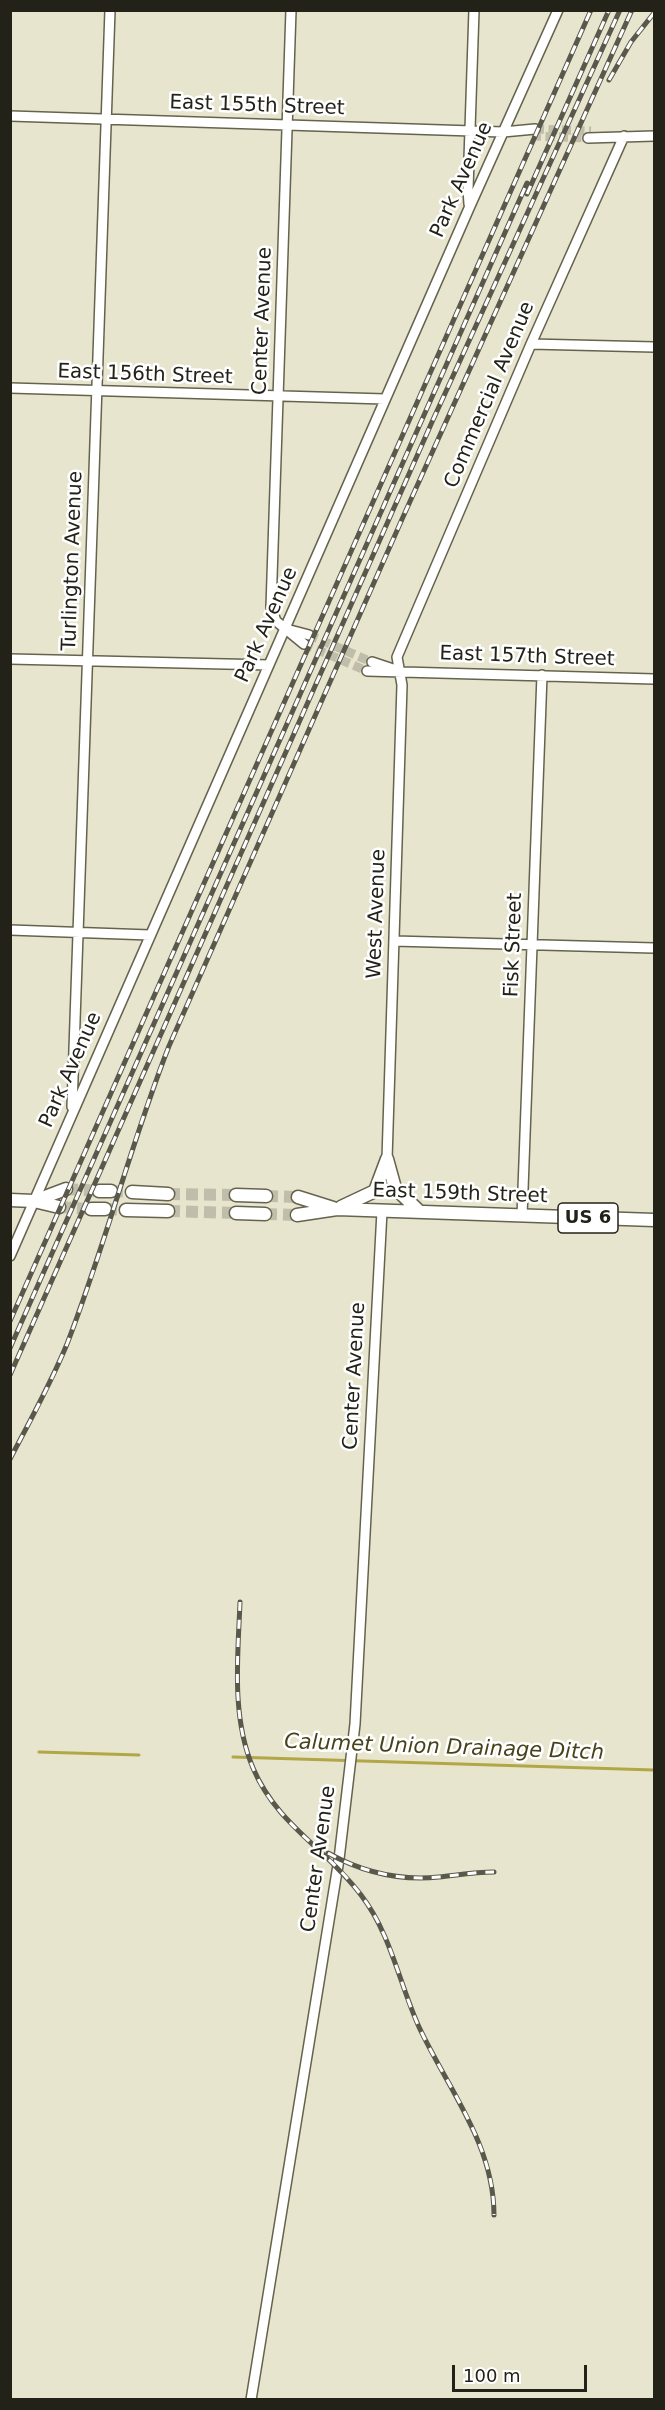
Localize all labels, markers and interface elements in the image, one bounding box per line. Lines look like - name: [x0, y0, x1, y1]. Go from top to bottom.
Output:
- street label: East 155th Street: [169, 91, 345, 121]
- street label: Park Avenue: [426, 119, 498, 241]
- street label: Center Avenue: [248, 247, 278, 395]
- street label: Commercial Avenue: [440, 298, 540, 492]
- street label: East 156th Street: [57, 360, 233, 390]
- street label: Turlington Avenue: [58, 471, 88, 651]
- street label: Park Avenue: [231, 564, 303, 686]
- street label: East 157th Street: [439, 642, 615, 672]
- street label: West Avenue: [363, 849, 391, 979]
- street label: Fisk Street: [500, 892, 528, 998]
- street label: Park Avenue: [35, 1009, 107, 1131]
- street label: East 159th Street: [372, 1179, 548, 1209]
- road number: US 6: [558, 1203, 618, 1233]
- street label: Center Avenue: [339, 1301, 371, 1451]
- water label: Calumet Union Drainage Ditch: [284, 1730, 604, 1766]
- street label: Center Avenue: [297, 1784, 341, 1934]
- scale bar: [455, 2353, 590, 2391]
- text: 100 m: [463, 2365, 521, 2386]

